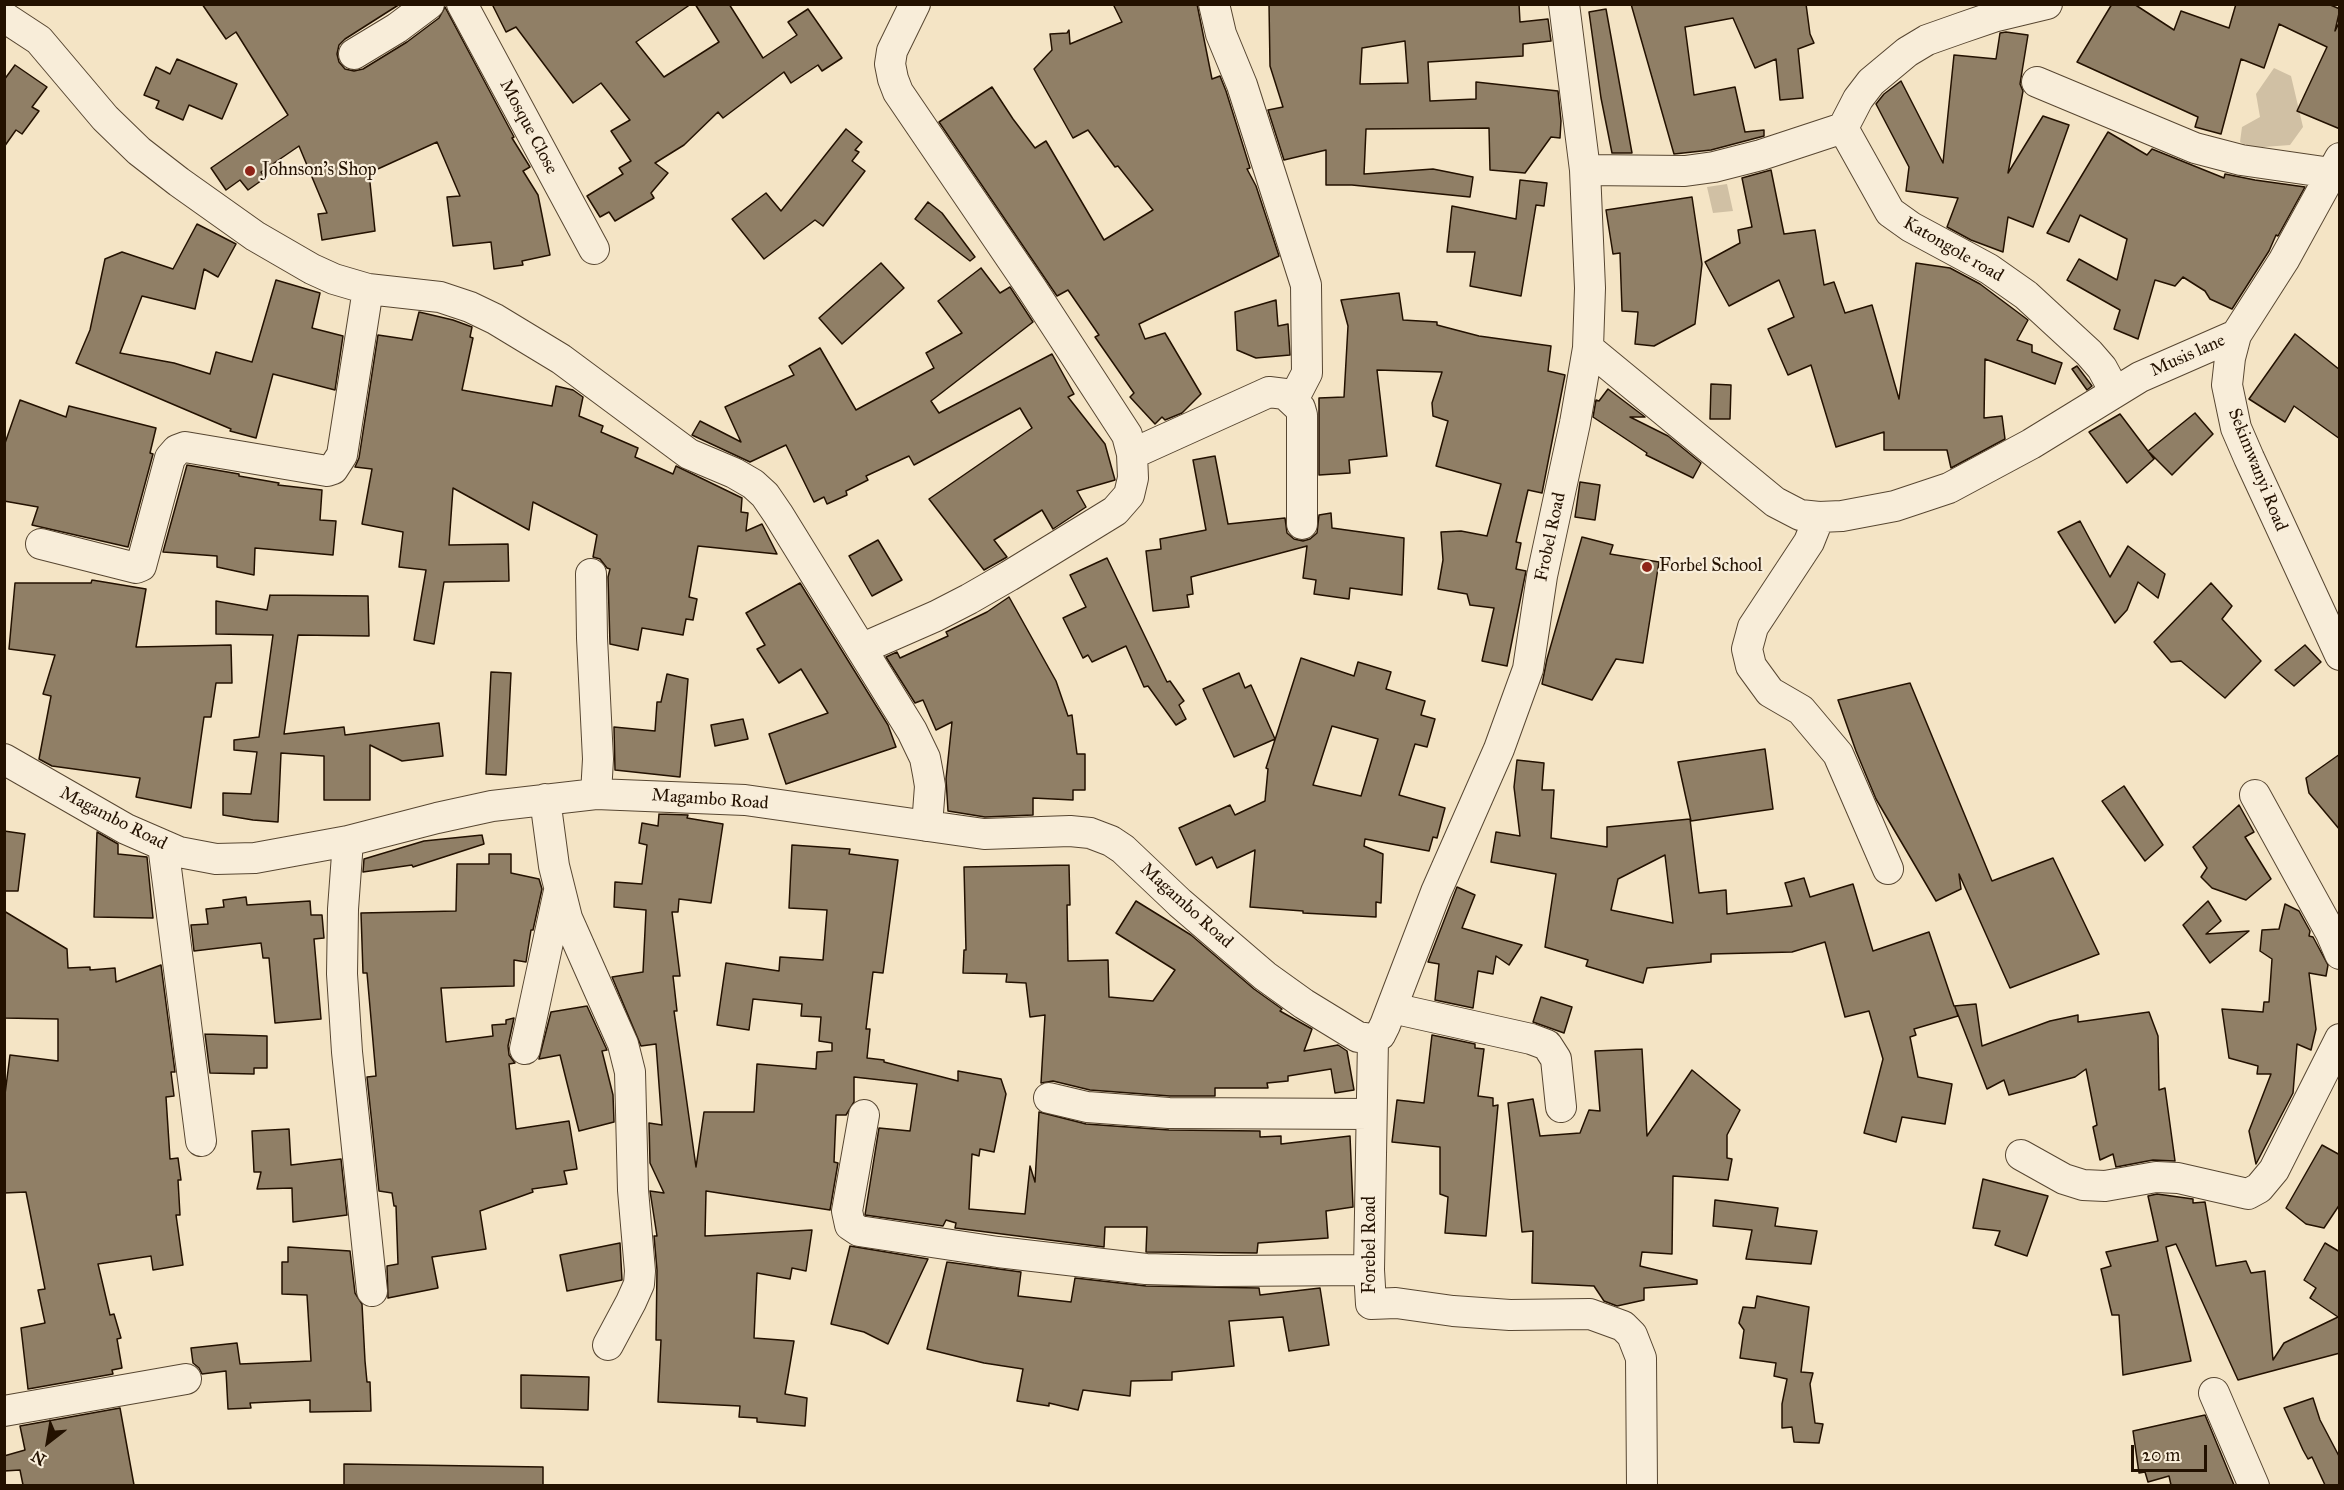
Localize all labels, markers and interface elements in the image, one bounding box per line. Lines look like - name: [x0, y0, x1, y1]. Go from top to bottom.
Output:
- street label: Mosque Close: [494, 76, 562, 178]
- place label: Johnson's Shop: [262, 160, 377, 182]
- marker: Johnson's Shop: [243, 164, 257, 178]
- street label: Katongole road: [1899, 213, 2007, 287]
- street label: Musis lane: [2147, 330, 2229, 382]
- street label: Sekimwanyi Road: [2223, 406, 2291, 534]
- street label: Frobel Road: [1531, 490, 1571, 584]
- place label: Forbel School: [1659, 556, 1762, 578]
- marker: Forbel School: [1640, 560, 1654, 574]
- street label: Magambo Road: [56, 783, 170, 855]
- street label: Magambo Road: [651, 785, 769, 815]
- street label: Magambo Road: [1135, 859, 1237, 953]
- street label: Forebel Road: [1360, 1196, 1382, 1294]
- north arrow: [18, 1412, 78, 1472]
- scale bar: [2134, 1433, 2210, 1471]
- text: 20 m: [2142, 1444, 2180, 1466]
- text: N: [28, 1446, 49, 1470]

